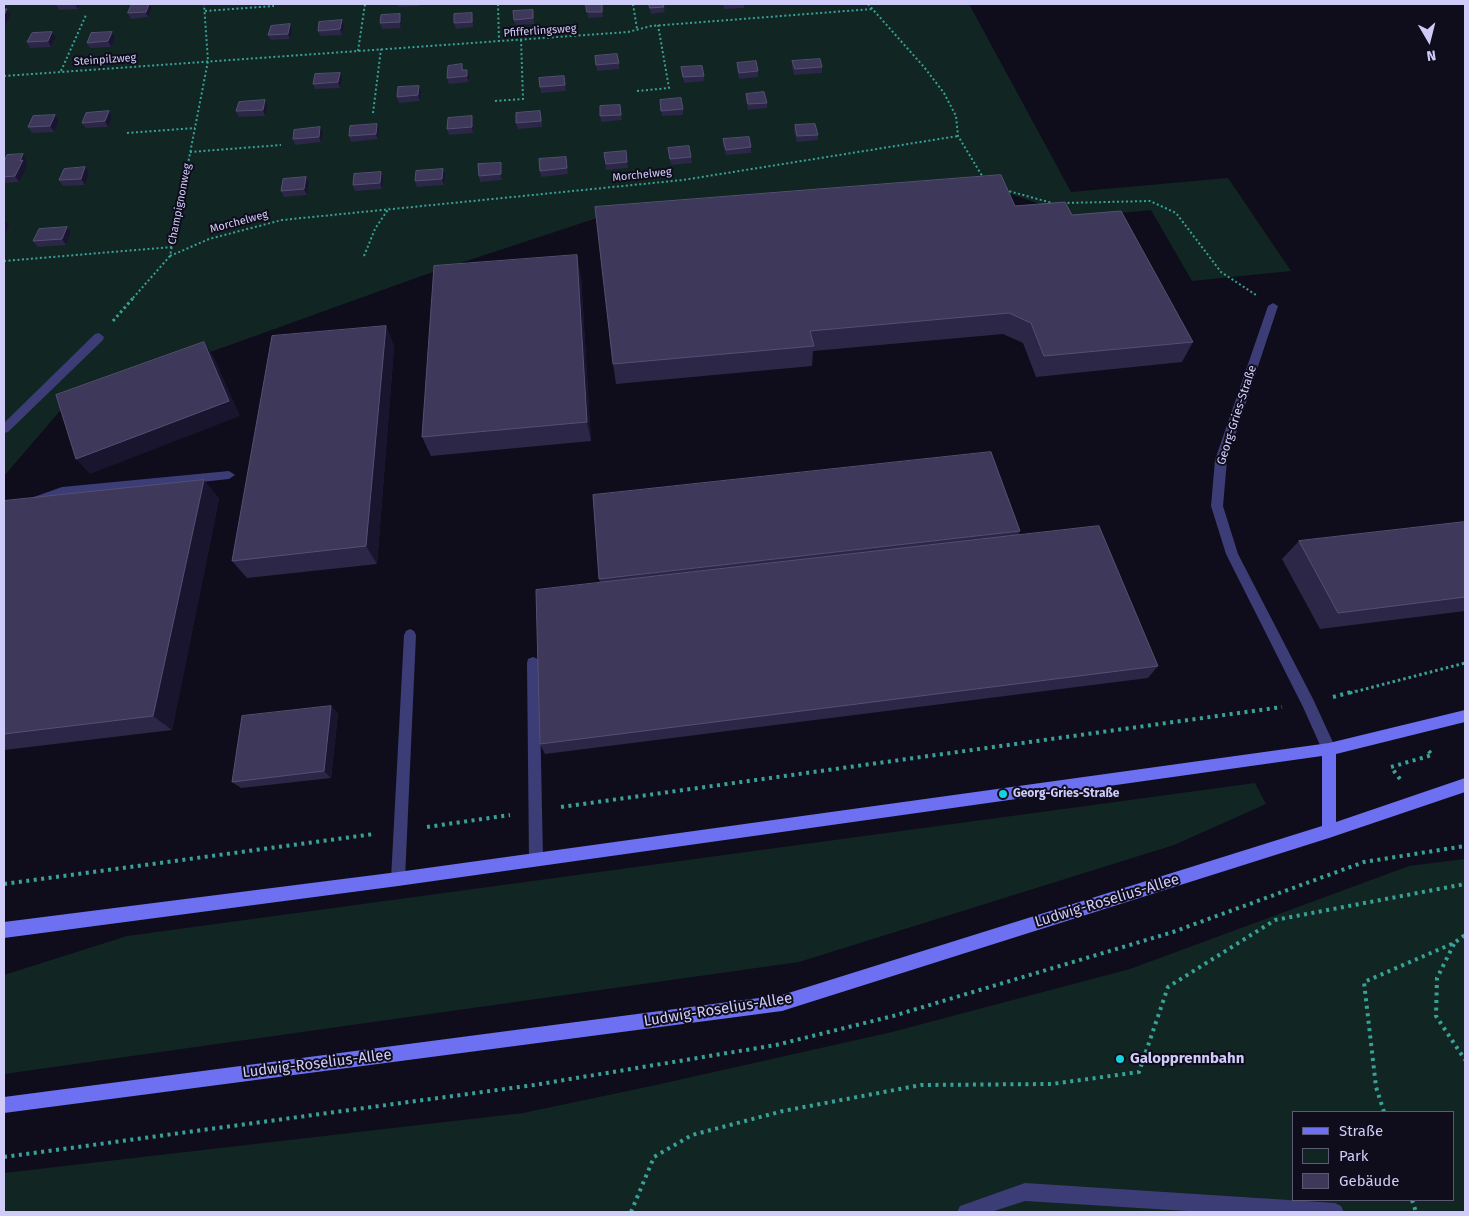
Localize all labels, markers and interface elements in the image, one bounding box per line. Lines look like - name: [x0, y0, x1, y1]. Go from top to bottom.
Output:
- north arrow: [1404, 15, 1454, 65]
- street label: Pfifferlingsweg: [503, 22, 577, 40]
- text: N: [1425, 46, 1437, 64]
- street label: Steinpilzweg: [73, 51, 137, 69]
- street label: Champignonweg: [166, 162, 194, 246]
- street label: Morchelweg: [612, 165, 672, 185]
- street label: Morchelweg: [209, 208, 269, 236]
- street label: Georg-Gries-Straße: [1214, 363, 1260, 467]
- place label: Georg-Gries-Straße: [1013, 787, 1119, 801]
- marker: Georg-Gries-Straße: [997, 788, 1009, 800]
- street label: Ludwig-Roselius-Allee: [1033, 870, 1181, 932]
- street label: Ludwig-Roselius-Allee: [642, 989, 794, 1031]
- street label: Ludwig-Roselius-Allee: [241, 1046, 393, 1082]
- place label: Galopprennbahn: [1130, 1050, 1244, 1068]
- marker: Galopprennbahn: [1114, 1053, 1126, 1065]
- legend: [1292, 1111, 1454, 1201]
- text: Straße: [1339, 1122, 1383, 1140]
- text: Park: [1339, 1147, 1369, 1165]
- text: Gebäude: [1339, 1172, 1399, 1190]

